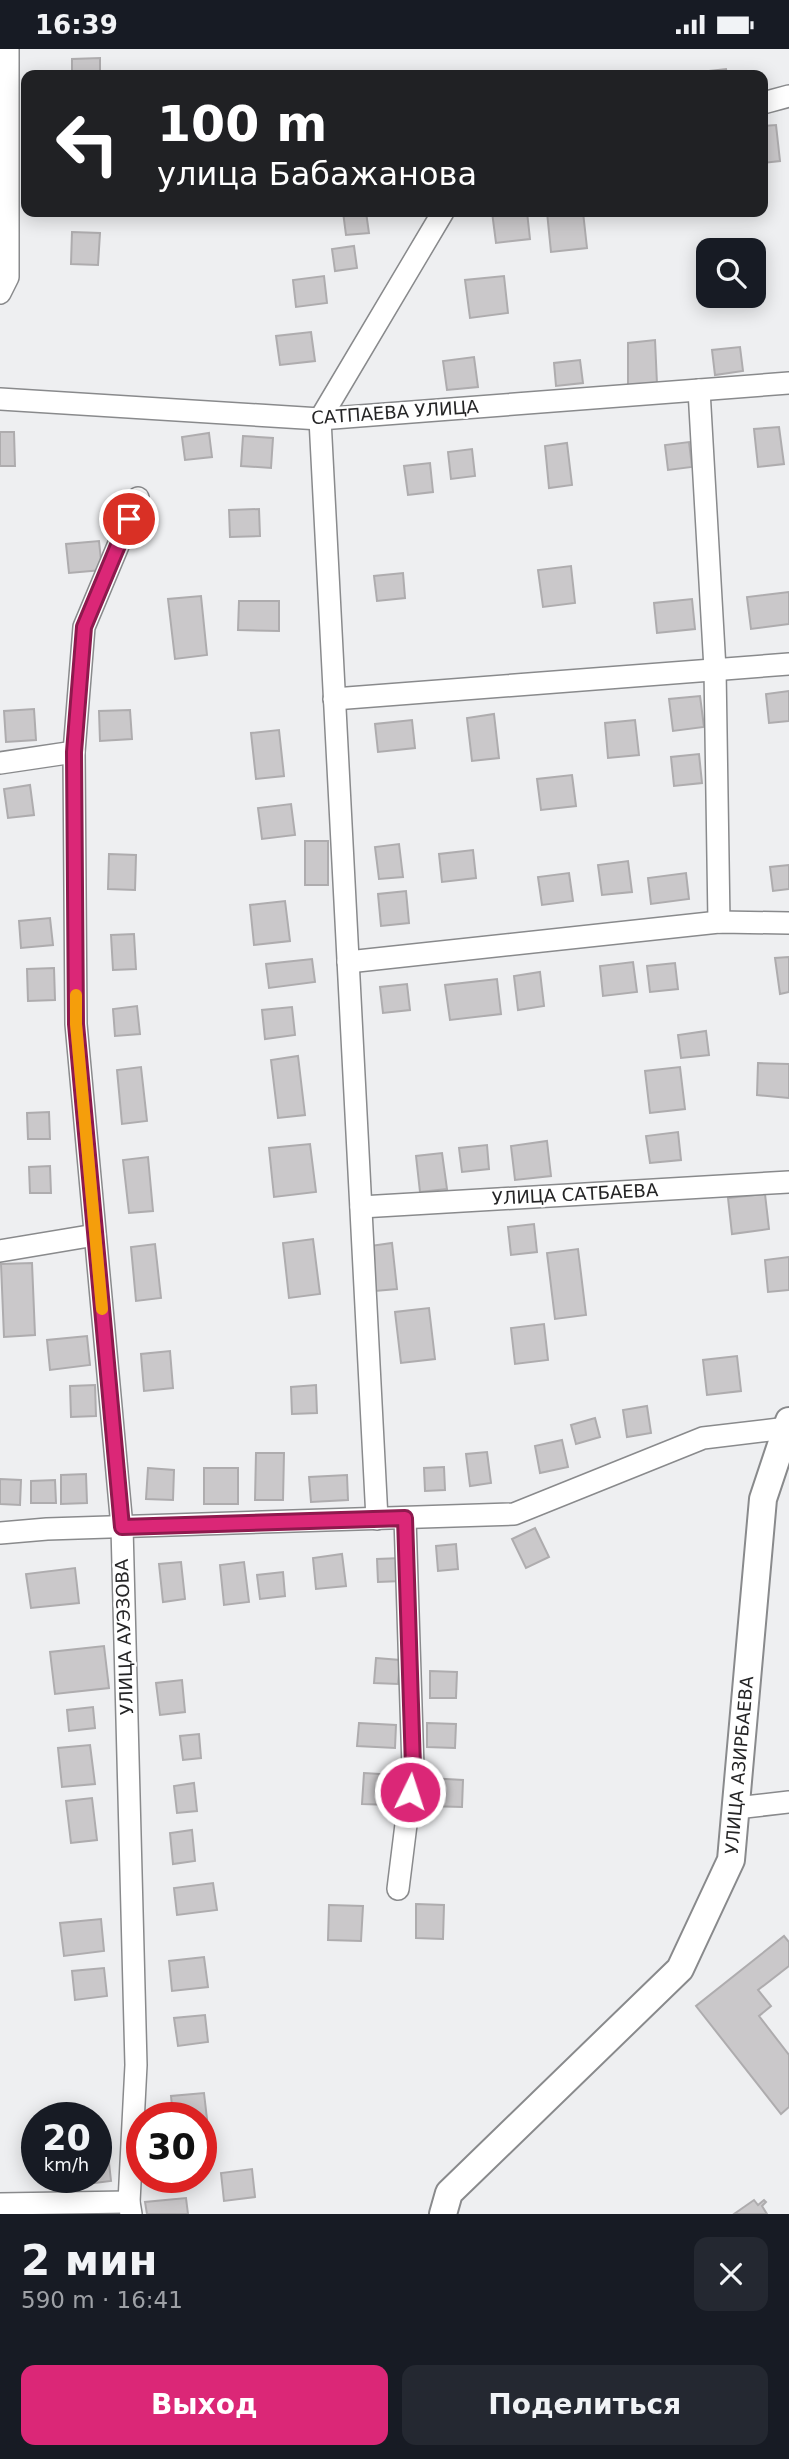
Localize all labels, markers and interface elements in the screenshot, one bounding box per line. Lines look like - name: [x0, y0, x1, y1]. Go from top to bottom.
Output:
- text: 16:39: [35, 10, 118, 40]
- text: 100 m: [157, 96, 327, 153]
- icon: left: [42, 98, 133, 189]
- text: улица Бабажанова: [157, 155, 477, 193]
- map controls: [696, 238, 766, 308]
- button: search: [696, 238, 766, 308]
- street label: САТПАЕВА УЛИЦА: [311, 396, 480, 428]
- pin: [99, 489, 159, 549]
- icon: arrive: [110, 500, 148, 538]
- street label: УЛИЦА САТБАЕВА: [491, 1179, 659, 1209]
- street label: УЛИЦА АУЭЗОВА: [111, 1558, 137, 1715]
- street label: УЛИЦА АЗИРБАЕВА: [721, 1674, 757, 1855]
- position arrow: [373, 1755, 447, 1829]
- speed limit sign: 30: [126, 2102, 217, 2193]
- text: 20: [42, 2118, 91, 2158]
- text: km/h: [44, 2154, 89, 2175]
- text: 2 мин: [21, 2236, 158, 2285]
- button: close: [694, 2237, 768, 2311]
- text: 590 m · 16:41: [21, 2287, 183, 2313]
- button: Выход: [21, 2365, 388, 2445]
- button: Поделиться: [402, 2365, 768, 2445]

